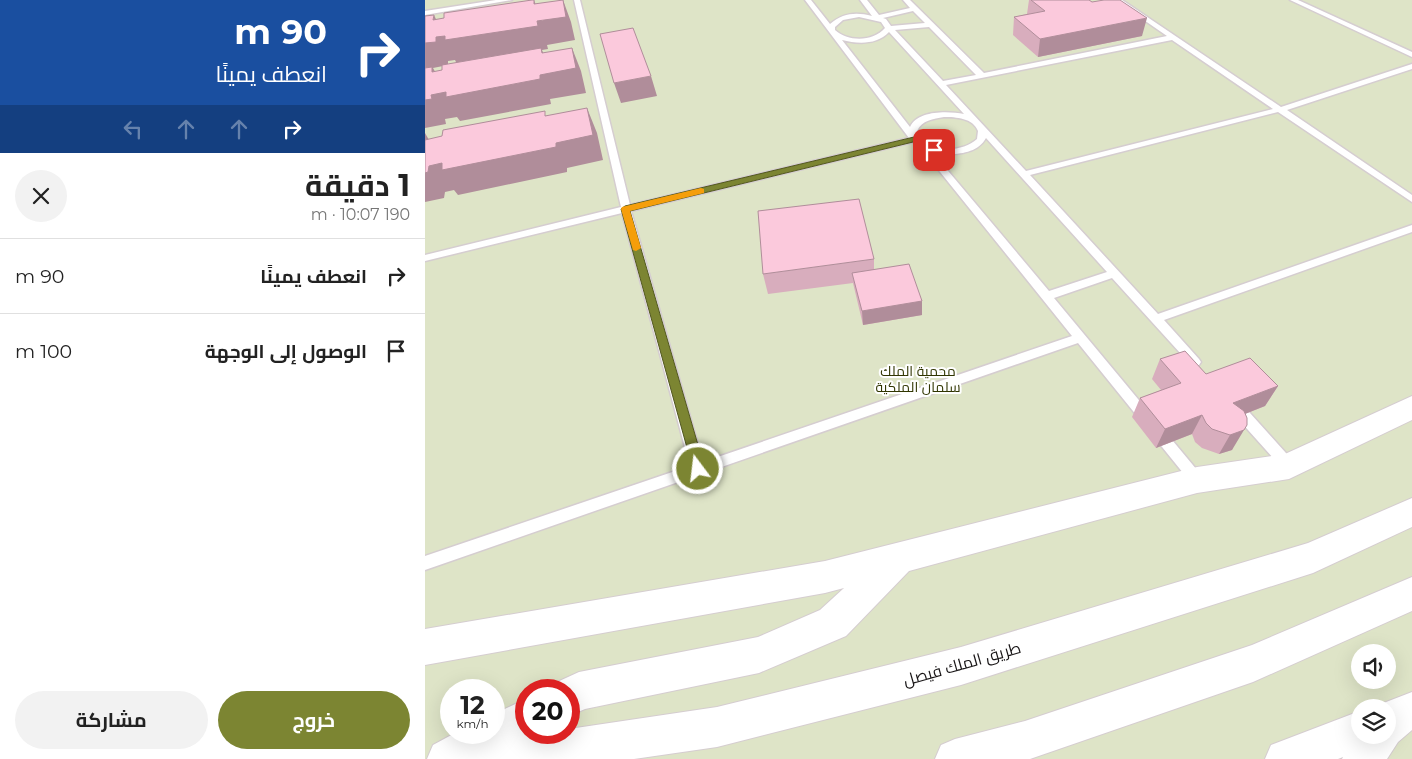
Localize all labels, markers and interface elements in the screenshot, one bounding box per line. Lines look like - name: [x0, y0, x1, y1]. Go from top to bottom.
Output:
- text: 90 m: [234, 10, 327, 53]
- icon: right: [345, 20, 410, 85]
- text: انعطف يمينًا: [216, 61, 327, 88]
- icon: left: [119, 115, 147, 143]
- icon: ahead: [172, 115, 200, 143]
- icon: ahead: [225, 115, 253, 143]
- icon: right: [278, 115, 306, 143]
- pin: [913, 129, 955, 171]
- icon: arrive: [920, 136, 948, 164]
- text: 1 دقيقة: [305, 167, 410, 204]
- button: close: [15, 170, 67, 222]
- text: 190 m · 10:07: [311, 205, 410, 224]
- icon: right: [382, 262, 410, 290]
- text: 90 m: [15, 265, 64, 288]
- text: انعطف يمينًا: [260, 265, 367, 288]
- icon: arrive: [382, 337, 410, 365]
- text: 100 m: [15, 340, 72, 363]
- text: الوصول إلى الوجهة: [205, 340, 367, 363]
- park label: محمية الملك سلمان الملكية: [875, 362, 961, 396]
- position arrow: [671, 442, 723, 494]
- street label: طريق الملك فيصل: [901, 638, 1023, 691]
- map controls: [1351, 644, 1396, 744]
- button: sound: [1351, 644, 1396, 689]
- speed limit sign: 20: [515, 679, 580, 744]
- text: 12: [460, 690, 485, 720]
- button: مشاركة: [15, 691, 208, 749]
- button: خروج: [218, 691, 410, 749]
- button: layers: [1351, 699, 1396, 744]
- text: km/h: [456, 716, 489, 731]

